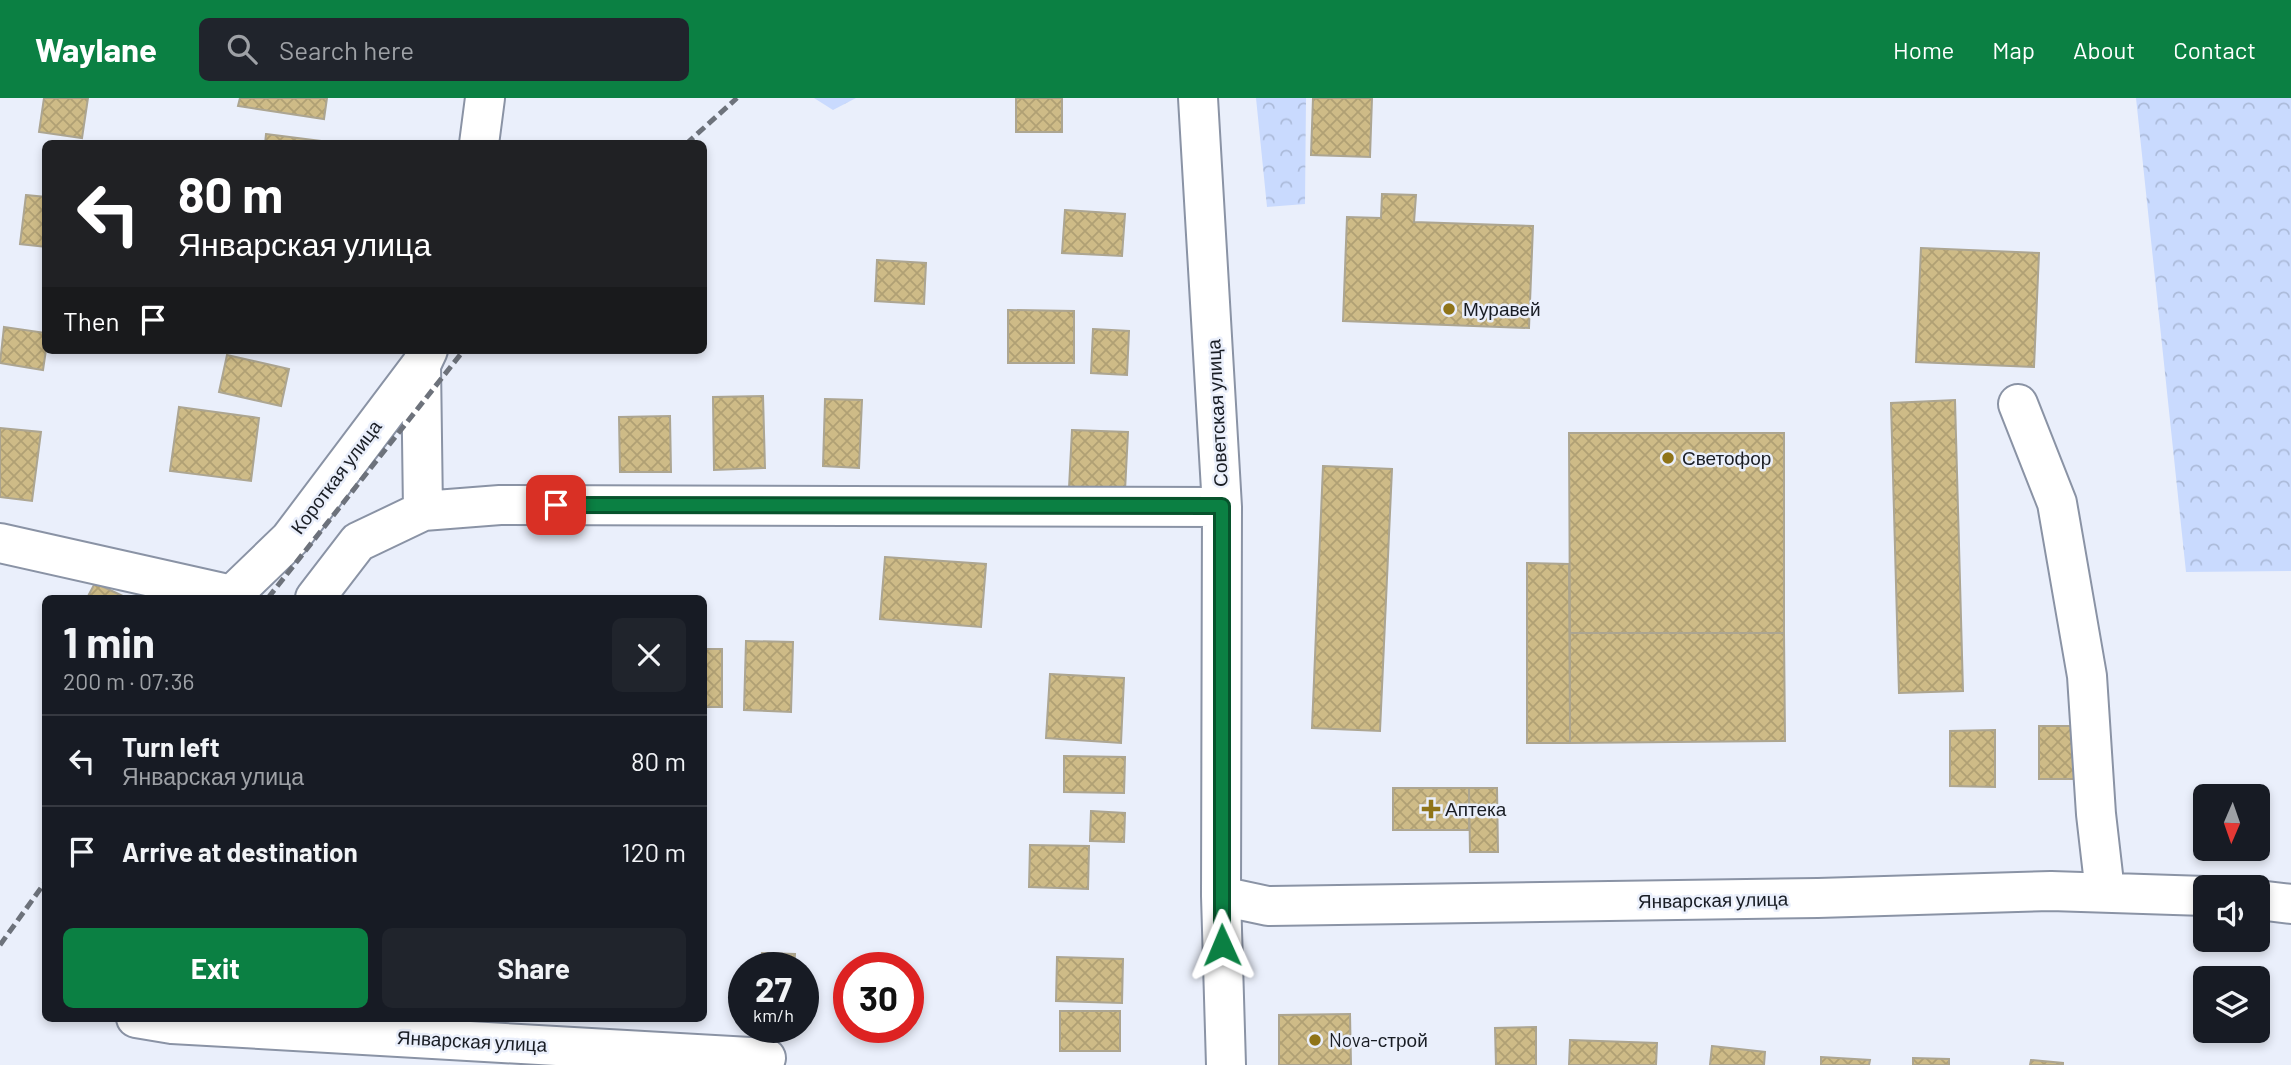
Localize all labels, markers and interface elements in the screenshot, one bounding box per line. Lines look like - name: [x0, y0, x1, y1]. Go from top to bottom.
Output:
- search box: [199, 18, 689, 81]
- text: Waylane: [35, 29, 157, 69]
- icon: search: [223, 30, 261, 68]
- text: Search here: [279, 34, 414, 65]
- text: Home: [1893, 35, 1954, 64]
- text: Map: [1992, 35, 2035, 64]
- text: About: [2073, 35, 2135, 64]
- text: Contact: [2173, 35, 2256, 64]
- text: 80 m: [178, 164, 283, 223]
- icon: left: [63, 168, 154, 259]
- text: Январская улица: [178, 224, 431, 262]
- place label: Муравей: [1463, 297, 1541, 320]
- icon: arrive: [134, 301, 172, 339]
- marker: Муравей: [1441, 301, 1457, 317]
- text: Then: [63, 305, 120, 336]
- street label: Советская улица: [1201, 338, 1232, 487]
- street label: Короткая улица: [285, 415, 386, 538]
- place label: Светофор: [1682, 446, 1771, 469]
- marker: Светофор: [1660, 450, 1676, 466]
- pin: [526, 475, 586, 535]
- icon: arrive: [537, 486, 575, 524]
- text: 1 min: [63, 616, 155, 666]
- button: close: [612, 618, 686, 692]
- text: 200 m · 07:36: [63, 667, 194, 695]
- text: Turn left: [122, 731, 220, 762]
- icon: left: [63, 742, 101, 780]
- text: 80 m: [631, 745, 686, 776]
- text: Январская улица: [122, 762, 304, 790]
- north arrow: [2193, 784, 2270, 861]
- map controls: [2193, 784, 2270, 1043]
- place label: Аптека: [1445, 797, 1507, 820]
- marker: Аптека: [1423, 801, 1439, 817]
- icon: arrive: [63, 833, 101, 871]
- text: Arrive at destination: [122, 836, 358, 867]
- text: 120 m: [622, 836, 686, 867]
- button: sound: [2193, 875, 2270, 952]
- street label: Январская улица: [1638, 887, 1789, 912]
- position arrow: [1185, 908, 1259, 982]
- button: Exit: [63, 928, 368, 1008]
- button: Share: [382, 928, 686, 1008]
- speed limit sign: 30: [833, 952, 924, 1043]
- button: layers: [2193, 966, 2270, 1043]
- text: 27: [755, 967, 792, 1009]
- text: km/h: [753, 1004, 794, 1026]
- street label: Январская улица: [396, 1025, 548, 1056]
- place label: Nova-строй: [1329, 1028, 1428, 1051]
- marker: Nova-строй: [1307, 1032, 1323, 1048]

